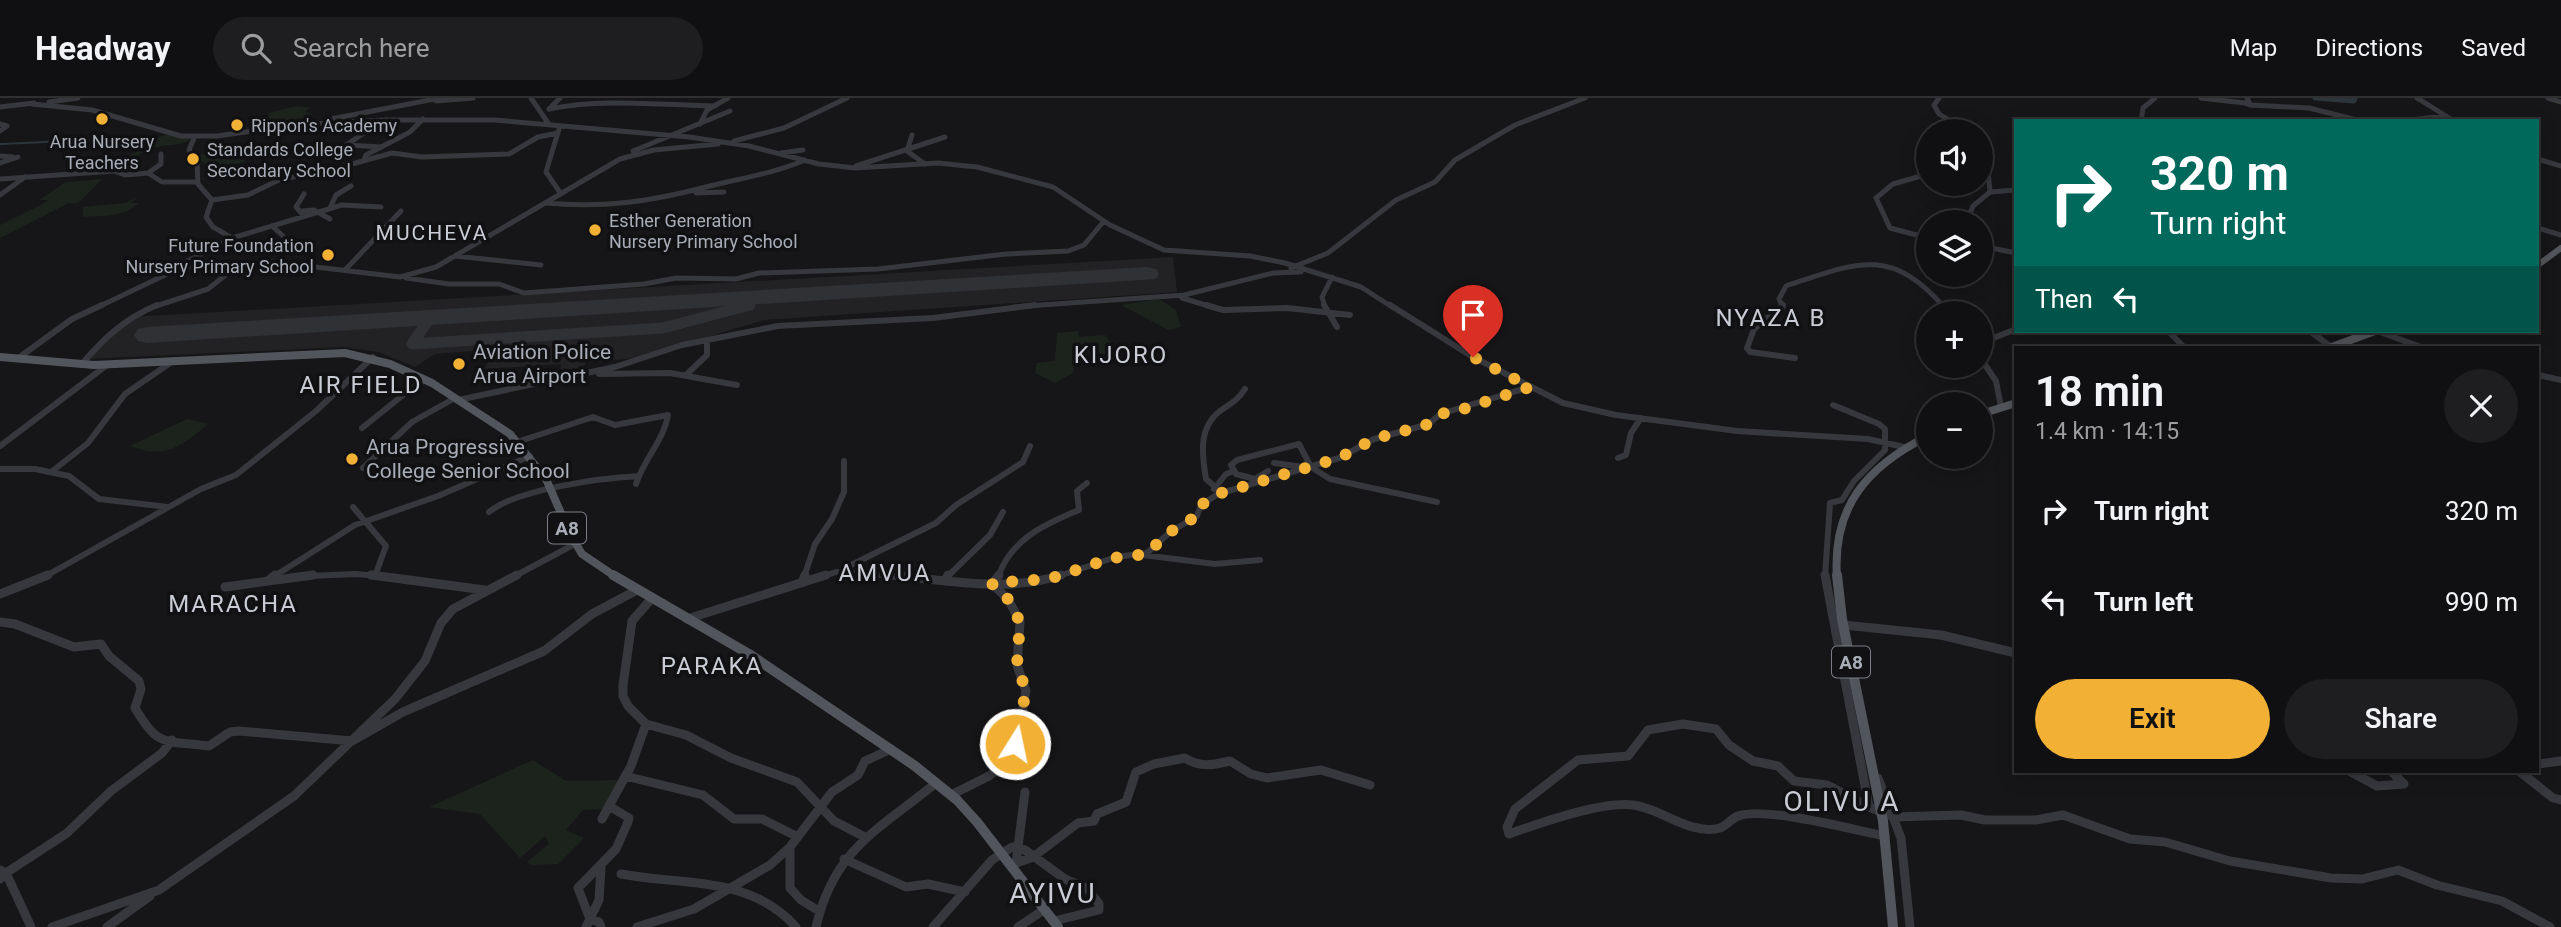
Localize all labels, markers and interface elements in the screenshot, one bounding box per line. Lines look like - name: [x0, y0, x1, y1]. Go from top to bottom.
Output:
- search box: [213, 17, 703, 80]
- text: Headway: [35, 29, 171, 68]
- icon: search: [237, 29, 275, 67]
- text: Search here: [293, 33, 429, 63]
- text: Map: [2230, 34, 2277, 62]
- text: Directions: [2315, 34, 2423, 62]
- text: Saved: [2461, 34, 2526, 62]
- marker: Arua Nursery Teachers: [94, 111, 110, 127]
- place label: Rippon's Academy: [251, 115, 398, 136]
- marker: Rippon's Academy: [229, 117, 245, 133]
- map controls: [1916, 119, 1993, 469]
- button: sound: [1916, 119, 1993, 196]
- place label: Arua Nursery Teachers: [50, 131, 155, 173]
- place label: Standards College Secondary School: [207, 139, 353, 181]
- text: 320 m: [2150, 145, 2289, 202]
- icon: right: [2035, 147, 2126, 238]
- marker: Standards College Secondary School: [185, 151, 201, 167]
- text: Turn right: [2150, 204, 2286, 242]
- place label: Esther Generation Nursery Primary School: [609, 210, 798, 252]
- button: layers: [1916, 210, 1993, 287]
- district label: MUCHEVA: [376, 221, 488, 245]
- marker: Esther Generation Nursery Primary School: [587, 222, 603, 238]
- place label: Future Foundation Nursery Primary School: [125, 235, 314, 277]
- marker: Future Foundation Nursery Primary School: [320, 247, 336, 263]
- icon: left: [2107, 280, 2145, 318]
- text: Then: [2035, 284, 2093, 314]
- pin: [1443, 285, 1503, 357]
- icon: arrive: [1454, 296, 1492, 334]
- button: +: [1916, 301, 1993, 378]
- district label: NYAZA B: [1716, 304, 1826, 332]
- place label: Aviation Police Arua Airport: [473, 340, 611, 388]
- district label: KIJORO: [1074, 341, 1168, 369]
- marker: Aviation Police Arua Airport: [451, 356, 467, 372]
- text: 18 min: [2035, 367, 2164, 416]
- button: close: [2444, 369, 2518, 443]
- district label: AIR FIELD: [299, 371, 423, 399]
- button: −: [1916, 392, 1993, 469]
- text: 1.4 km · 14:15: [2035, 418, 2179, 445]
- place label: Arua Progressive College Senior School: [366, 435, 570, 483]
- marker: Arua Progressive College Senior School: [344, 451, 360, 467]
- icon: right: [2035, 492, 2073, 530]
- text: Turn right: [2094, 496, 2209, 526]
- text: 320 m: [2445, 496, 2518, 526]
- road number: A8: [548, 512, 586, 544]
- district label: AMVUA: [839, 559, 931, 587]
- icon: left: [2035, 583, 2073, 621]
- text: Turn left: [2094, 587, 2193, 617]
- text: 990 m: [2445, 587, 2518, 617]
- district label: MARACHA: [168, 590, 298, 618]
- road number: A8: [1832, 646, 1870, 678]
- district label: PARAKA: [661, 652, 763, 680]
- button: Exit: [2035, 679, 2270, 759]
- button: Share: [2284, 679, 2518, 759]
- position arrow: [978, 707, 1052, 781]
- district label: OLIVU A: [1783, 785, 1901, 818]
- district label: AYIVU: [1009, 877, 1097, 910]

